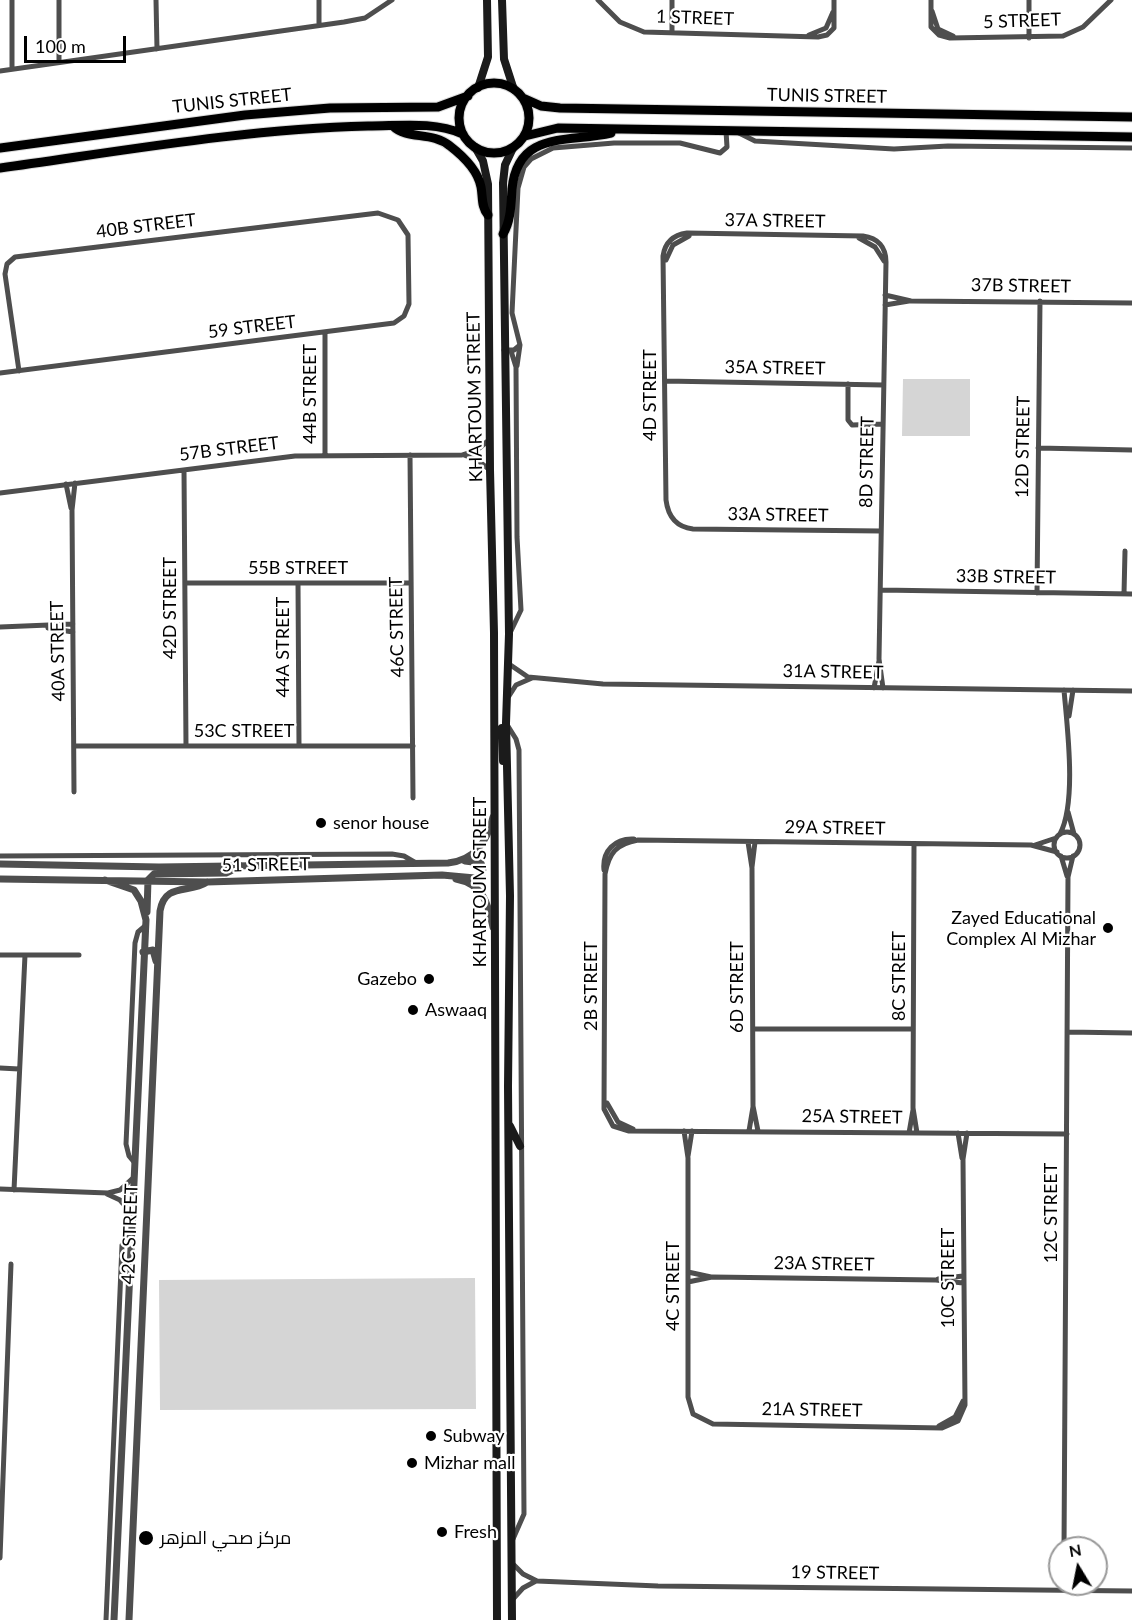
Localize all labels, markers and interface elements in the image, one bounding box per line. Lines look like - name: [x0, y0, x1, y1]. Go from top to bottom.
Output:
- street label: 1 STREET: [656, 6, 734, 30]
- street label: 5 STREET: [983, 9, 1061, 33]
- scale bar: [27, 24, 129, 62]
- text: 100 m: [35, 35, 86, 57]
- street label: TUNIS STREET: [171, 84, 293, 118]
- street label: TUNIS STREET: [767, 84, 887, 108]
- street label: 40B STREET: [95, 209, 197, 243]
- street label: 37A STREET: [724, 209, 826, 233]
- street label: 37B STREET: [971, 274, 1071, 298]
- street label: 59 STREET: [207, 311, 297, 343]
- street label: KHARTOUM STREET: [463, 311, 487, 483]
- street label: 44B STREET: [299, 344, 321, 444]
- street label: 4D STREET: [639, 349, 661, 441]
- street label: 35A STREET: [724, 356, 826, 380]
- street label: 12D STREET: [1011, 396, 1035, 498]
- street label: 8D STREET: [855, 416, 879, 508]
- street label: 57B STREET: [178, 432, 280, 466]
- street label: 33A STREET: [727, 503, 829, 527]
- street label: 42D STREET: [159, 557, 181, 659]
- street label: 55B STREET: [248, 557, 348, 579]
- street label: 33B STREET: [956, 565, 1056, 589]
- street label: 46C STREET: [385, 577, 409, 677]
- street label: 44A STREET: [272, 597, 294, 697]
- street label: 40A STREET: [46, 600, 70, 702]
- street label: 31A STREET: [782, 660, 884, 684]
- street label: 53C STREET: [194, 720, 294, 742]
- street label: KHARTOUM STREET: [469, 797, 491, 967]
- place label: senor house: [333, 812, 429, 834]
- marker: senor house: [314, 816, 328, 830]
- street label: 29A STREET: [784, 816, 886, 840]
- street label: 51 STREET: [222, 853, 310, 877]
- place label: Zayed Educational Complex Al Mizhar: [946, 907, 1096, 950]
- marker: Zayed Educational Complex Al Mizhar: [1101, 921, 1115, 935]
- street label: 8C STREET: [888, 931, 910, 1021]
- street label: 2B STREET: [580, 941, 602, 1031]
- street label: 6D STREET: [726, 941, 748, 1033]
- place label: Gazebo: [357, 968, 417, 990]
- marker: Gazebo: [422, 972, 436, 986]
- place label: Aswaaq: [425, 999, 487, 1021]
- marker: Aswaaq: [406, 1003, 420, 1017]
- street label: 25A STREET: [801, 1105, 903, 1129]
- street label: 12C STREET: [1040, 1163, 1062, 1263]
- street label: 42C STREET: [117, 1183, 143, 1285]
- street label: 10C STREET: [937, 1228, 959, 1328]
- street label: 4C STREET: [662, 1241, 684, 1331]
- street label: 23A STREET: [773, 1252, 875, 1276]
- street label: 21A STREET: [761, 1398, 863, 1422]
- place label: Subway: [443, 1425, 505, 1447]
- marker: Subway: [424, 1429, 438, 1443]
- place label: Mizhar mall: [424, 1452, 515, 1474]
- marker: Mizhar mall: [405, 1456, 419, 1470]
- place label: Fresh: [454, 1521, 497, 1543]
- marker: Fresh: [435, 1525, 449, 1539]
- place label: مركز صحي المزهر: [160, 1527, 291, 1549]
- marker: مركز صحي المزهر: [137, 1529, 155, 1547]
- north arrow: [1048, 1536, 1108, 1596]
- text: N: [1067, 1539, 1083, 1560]
- street label: 19 STREET: [791, 1561, 879, 1585]

